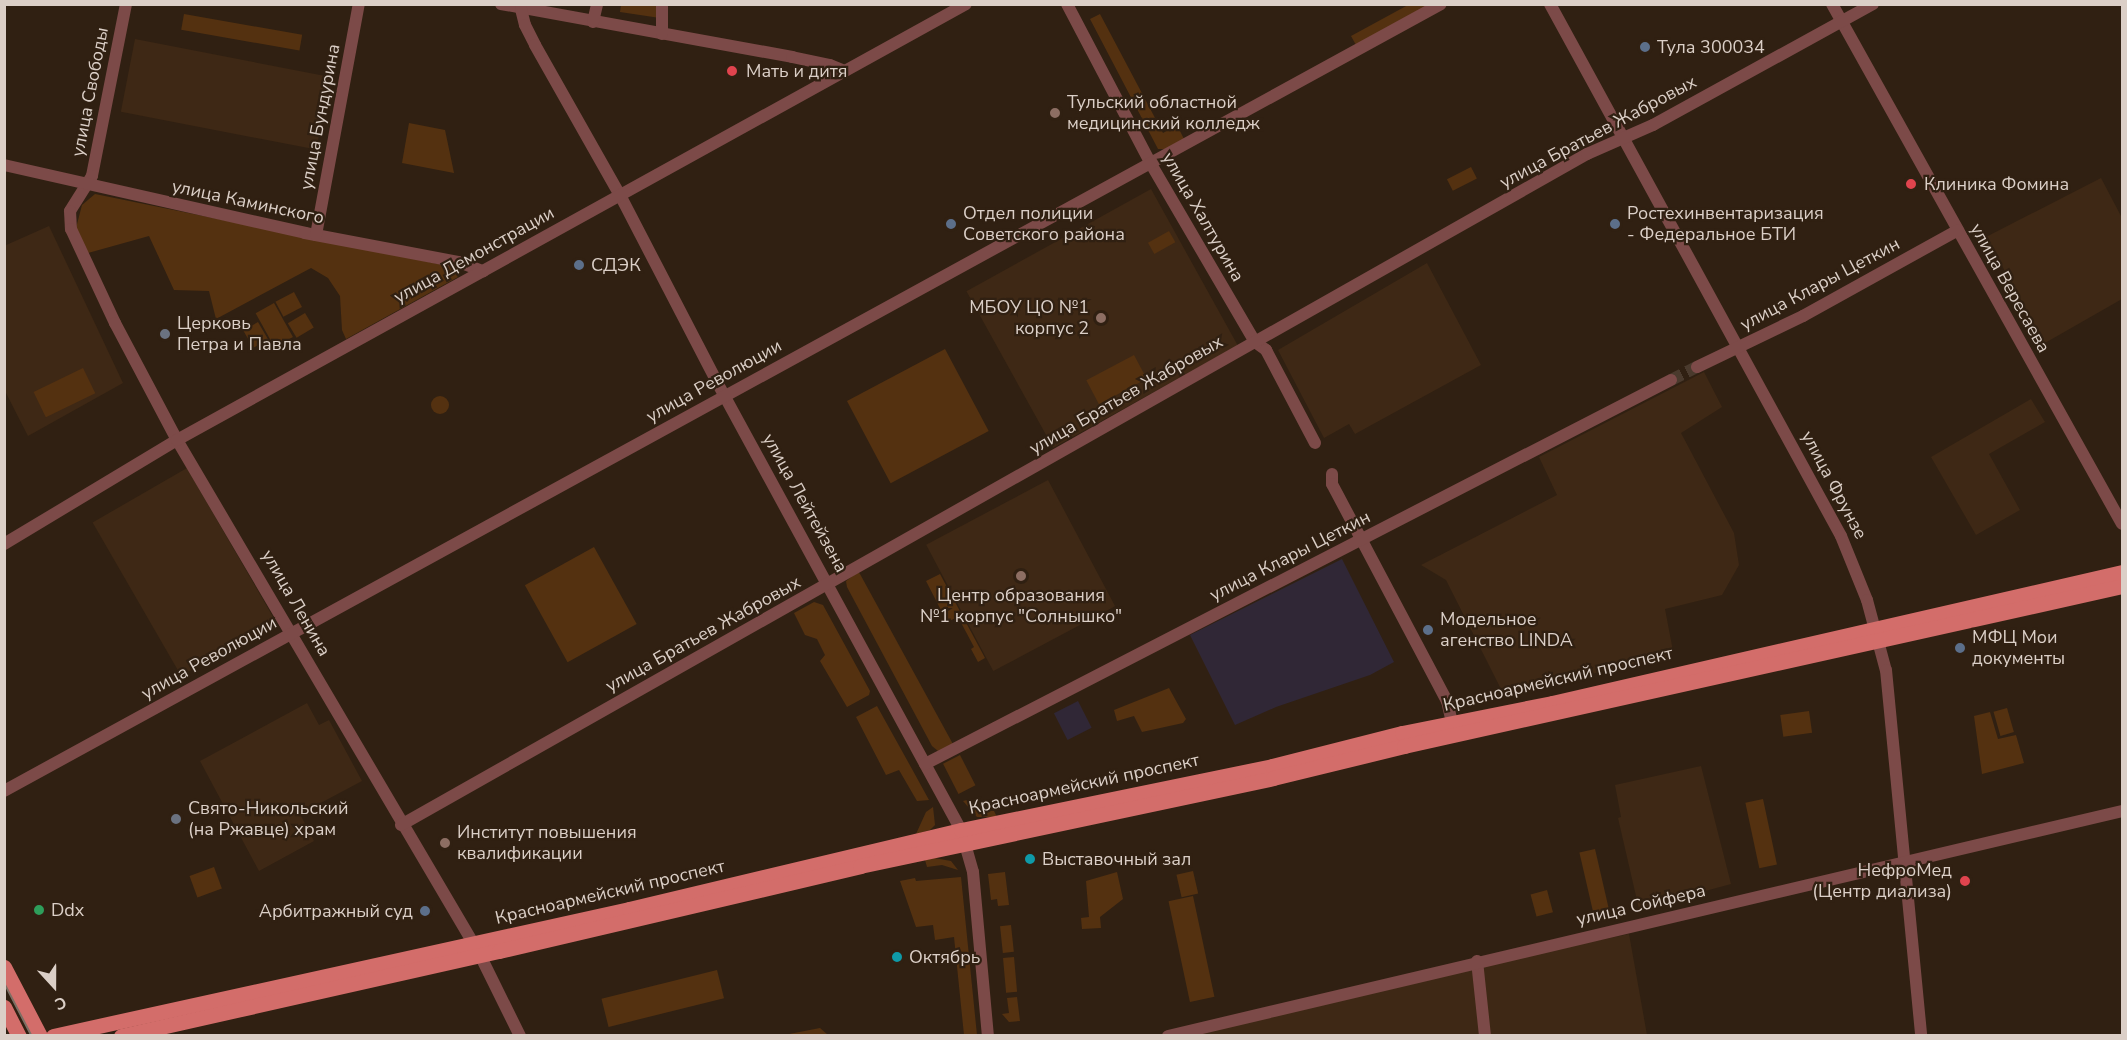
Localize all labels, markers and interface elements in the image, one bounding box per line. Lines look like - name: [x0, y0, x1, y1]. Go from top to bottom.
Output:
- street label: улица Свободы: [67, 26, 113, 158]
- place label: Тула 300034: [1657, 36, 1765, 58]
- marker: Тула 300034: [1638, 40, 1652, 54]
- street label: улица Бундурина: [295, 42, 345, 192]
- place label: Мать и дитя: [746, 60, 847, 82]
- marker: Мать и дитя: [723, 62, 741, 80]
- street label: улица Братьев Жабровых: [1496, 71, 1700, 193]
- place label: Тульский областной медицинский колледж: [1067, 92, 1260, 134]
- marker: Тульский областной медицинский колледж: [1048, 106, 1062, 120]
- street label: улица Халтурина: [1157, 149, 1249, 285]
- place label: Клиника Фомина: [1924, 173, 2069, 195]
- street label: улица Каминского: [170, 175, 326, 229]
- marker: Клиника Фомина: [1902, 175, 1920, 193]
- street label: улица Демонстрации: [390, 202, 558, 308]
- place label: Отдел полиции Советского района: [963, 203, 1125, 246]
- place label: Ростехинвентаризация - Федеральное БТИ: [1627, 203, 1824, 246]
- marker: Отдел полиции Советского района: [944, 217, 958, 231]
- marker: Ростехинвентаризация - Федеральное БТИ: [1608, 217, 1622, 231]
- street label: улица Вересаева: [1965, 219, 2055, 357]
- street label: улица Клары Цеткин: [1737, 233, 1903, 335]
- place label: СДЭК: [591, 254, 641, 276]
- marker: СДЭК: [572, 258, 586, 272]
- place label: МБОУ ЦО №1 корпус 2: [969, 297, 1089, 340]
- marker: МБОУ ЦО №1 корпус 2: [1094, 311, 1108, 325]
- place label: Церковь Петра и Павла: [177, 313, 302, 356]
- marker: Церковь Петра и Павла: [158, 327, 172, 341]
- street label: улица Братьев Жабровых: [1025, 331, 1227, 459]
- street label: улица Революции: [643, 335, 785, 427]
- street label: улица Фрунзе: [1796, 427, 1872, 543]
- street label: улица Лейтейзена: [758, 430, 852, 576]
- street label: улица Клары Цеткин: [1206, 506, 1374, 606]
- street label: улица Ленина: [257, 546, 335, 660]
- marker: Центр образования №1 корпус "Солнышко": [1014, 569, 1028, 583]
- street label: улица Братьев Жабровых: [602, 571, 804, 697]
- place label: Центр образования №1 корпус "Солнышко": [920, 585, 1122, 628]
- place label: Модельное агенство LINDA: [1440, 609, 1573, 652]
- street label: улица Революции: [138, 612, 280, 704]
- marker: Модельное агенство LINDA: [1421, 623, 1435, 637]
- place label: МФЦ Мои документы: [1972, 627, 2065, 670]
- marker: МФЦ Мои документы: [1953, 641, 1967, 655]
- street label: Красноармейский проспект: [1441, 642, 1675, 716]
- street label: Красноармейский проспект: [967, 749, 1201, 819]
- place label: Свято-Никольский (на Ржавце) храм: [188, 798, 348, 840]
- marker: Свято-Никольский (на Ржавце) храм: [169, 812, 183, 826]
- place label: Институт повышения квалификации: [457, 822, 637, 864]
- marker: Институт повышения квалификации: [438, 836, 452, 850]
- place label: Выставочный зал: [1042, 848, 1191, 870]
- marker: Выставочный зал: [1023, 852, 1037, 866]
- street label: Красноармейский проспект: [493, 855, 727, 929]
- place label: НефроМед (Центр диализа): [1812, 860, 1952, 902]
- marker: НефроМед (Центр диализа): [1956, 872, 1974, 890]
- street label: улица Сойфера: [1574, 880, 1708, 930]
- place label: Ddx: [51, 899, 84, 921]
- place label: Арбитражный суд: [259, 900, 413, 922]
- marker: Ddx: [32, 903, 46, 917]
- marker: Арбитражный суд: [418, 904, 432, 918]
- place label: Октябрь: [909, 946, 980, 968]
- marker: Октябрь: [890, 950, 904, 964]
- north arrow: [24, 956, 84, 1016]
- text: С: [51, 991, 69, 1015]

